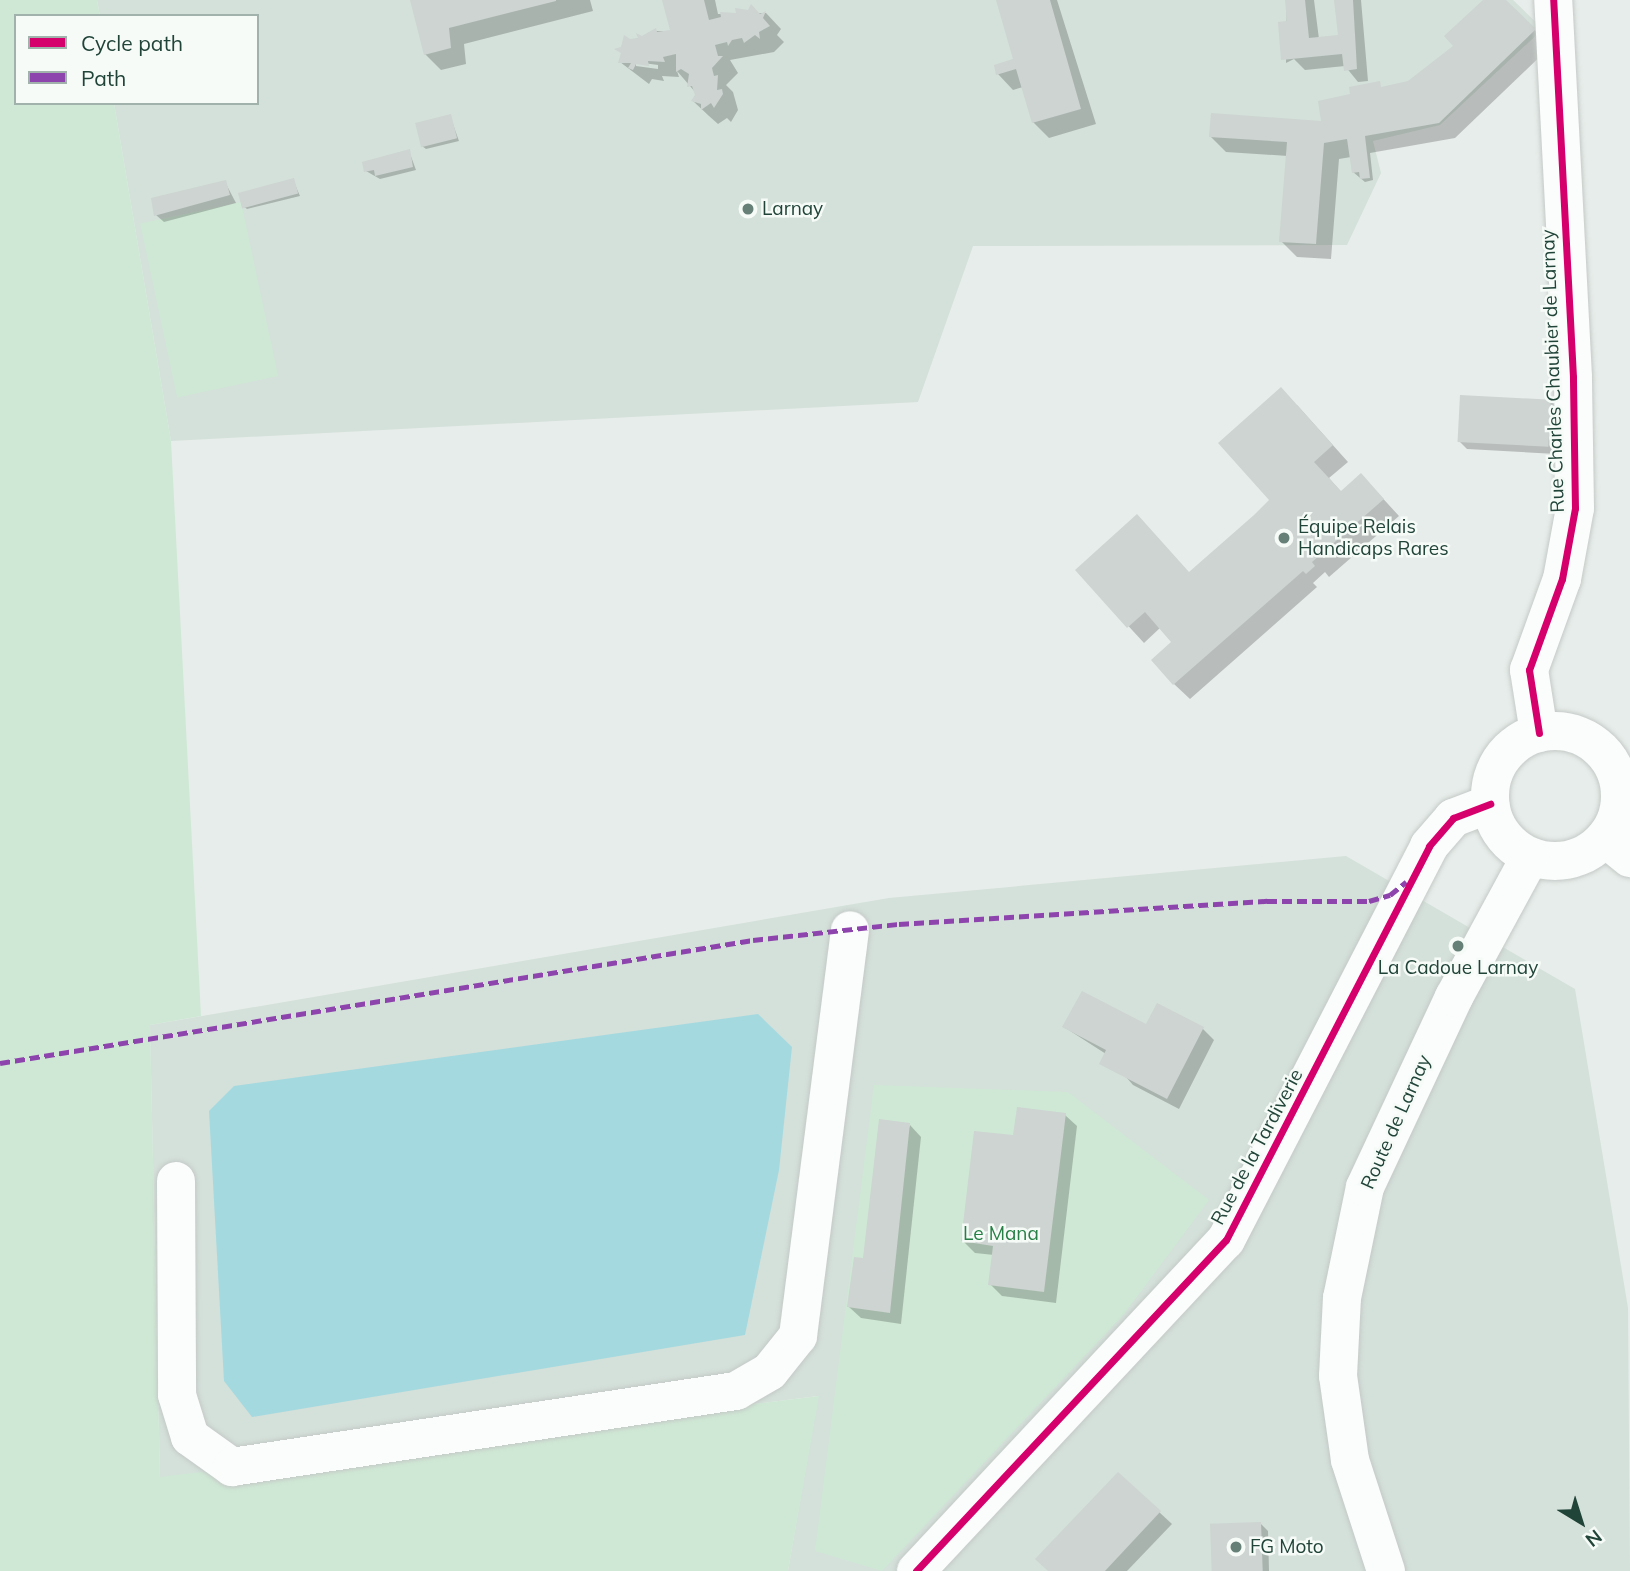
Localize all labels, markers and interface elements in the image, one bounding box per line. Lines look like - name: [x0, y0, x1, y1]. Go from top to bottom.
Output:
- legend: [14, 14, 259, 105]
- text: Cycle path: [81, 30, 183, 56]
- text: Path: [81, 65, 126, 91]
- place label: Larnay: [762, 198, 823, 220]
- marker: Larnay: [740, 201, 756, 217]
- street label: Rue Charles Chaubier de Larnay: [1537, 229, 1569, 513]
- place label: Équipe Relais Handicaps Rares: [1298, 516, 1449, 560]
- marker: Équipe Relais Handicaps Rares: [1276, 530, 1292, 546]
- marker: La Cadoue Larnay: [1450, 938, 1466, 954]
- place label: La Cadoue Larnay: [1378, 957, 1538, 979]
- street label: Route de Larnay: [1356, 1051, 1436, 1193]
- street label: Rue de la Tardiverie: [1206, 1065, 1308, 1229]
- park label: Le Mana: [963, 1223, 1039, 1245]
- north arrow: [1546, 1487, 1616, 1557]
- text: N: [1581, 1525, 1607, 1552]
- place label: FG Moto: [1250, 1536, 1324, 1558]
- marker: FG Moto: [1228, 1539, 1244, 1555]

